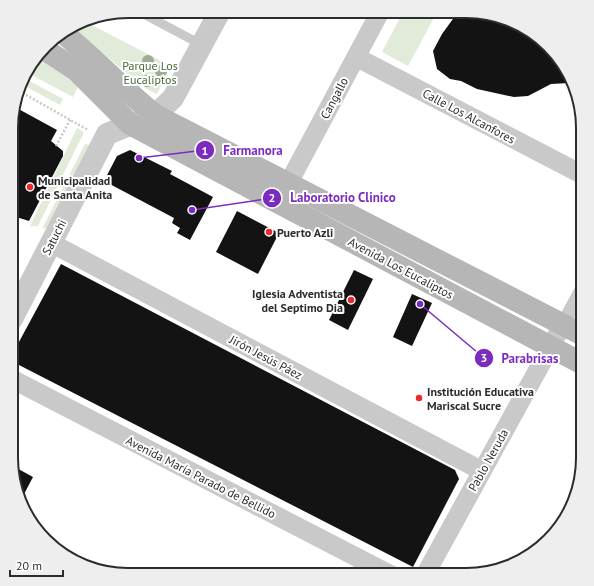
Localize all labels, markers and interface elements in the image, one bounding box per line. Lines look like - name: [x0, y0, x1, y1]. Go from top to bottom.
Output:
- park label: Parque Los Eucaliptos: [122, 58, 178, 87]
- street label: Cangallo: [317, 75, 351, 121]
- street label: Calle Los Alcanfores: [420, 85, 518, 147]
- callout: Farmanora: [195, 138, 291, 163]
- text: Farmanora: [223, 142, 283, 159]
- text: 1: [202, 143, 208, 158]
- place label: Municipalidad de Santa Anita: [38, 173, 112, 202]
- marker: Municipalidad de Santa Anita: [25, 182, 35, 192]
- callout: Laboratorio Clinico: [262, 185, 404, 210]
- text: Laboratorio Clinico: [290, 189, 396, 206]
- text: 2: [269, 190, 275, 205]
- street label: Satuchi: [39, 217, 69, 257]
- place label: Puerto Azli: [277, 225, 333, 240]
- marker: Puerto Azli: [264, 227, 274, 237]
- street label: Avenida Los Eucaliptos: [346, 234, 456, 302]
- place label: Iglesia Adventista del Septimo Dia: [252, 286, 343, 315]
- marker: Iglesia Adventista del Septimo Dia: [346, 295, 356, 305]
- street label: Jirón Jesús Páez: [226, 331, 305, 382]
- callout: Parabrisas: [474, 346, 567, 371]
- text: 3: [481, 350, 487, 365]
- text: Parabrisas: [502, 350, 559, 367]
- place label: Institución Educativa Mariscal Sucre: [427, 384, 534, 413]
- marker: Institución Educativa Mariscal Sucre: [414, 393, 424, 403]
- street label: Pablo Neruda: [465, 426, 511, 494]
- street label: Avenida María Parado de Bellido: [124, 433, 278, 521]
- scale bar: [10, 552, 63, 578]
- text: 20 m: [16, 558, 42, 573]

